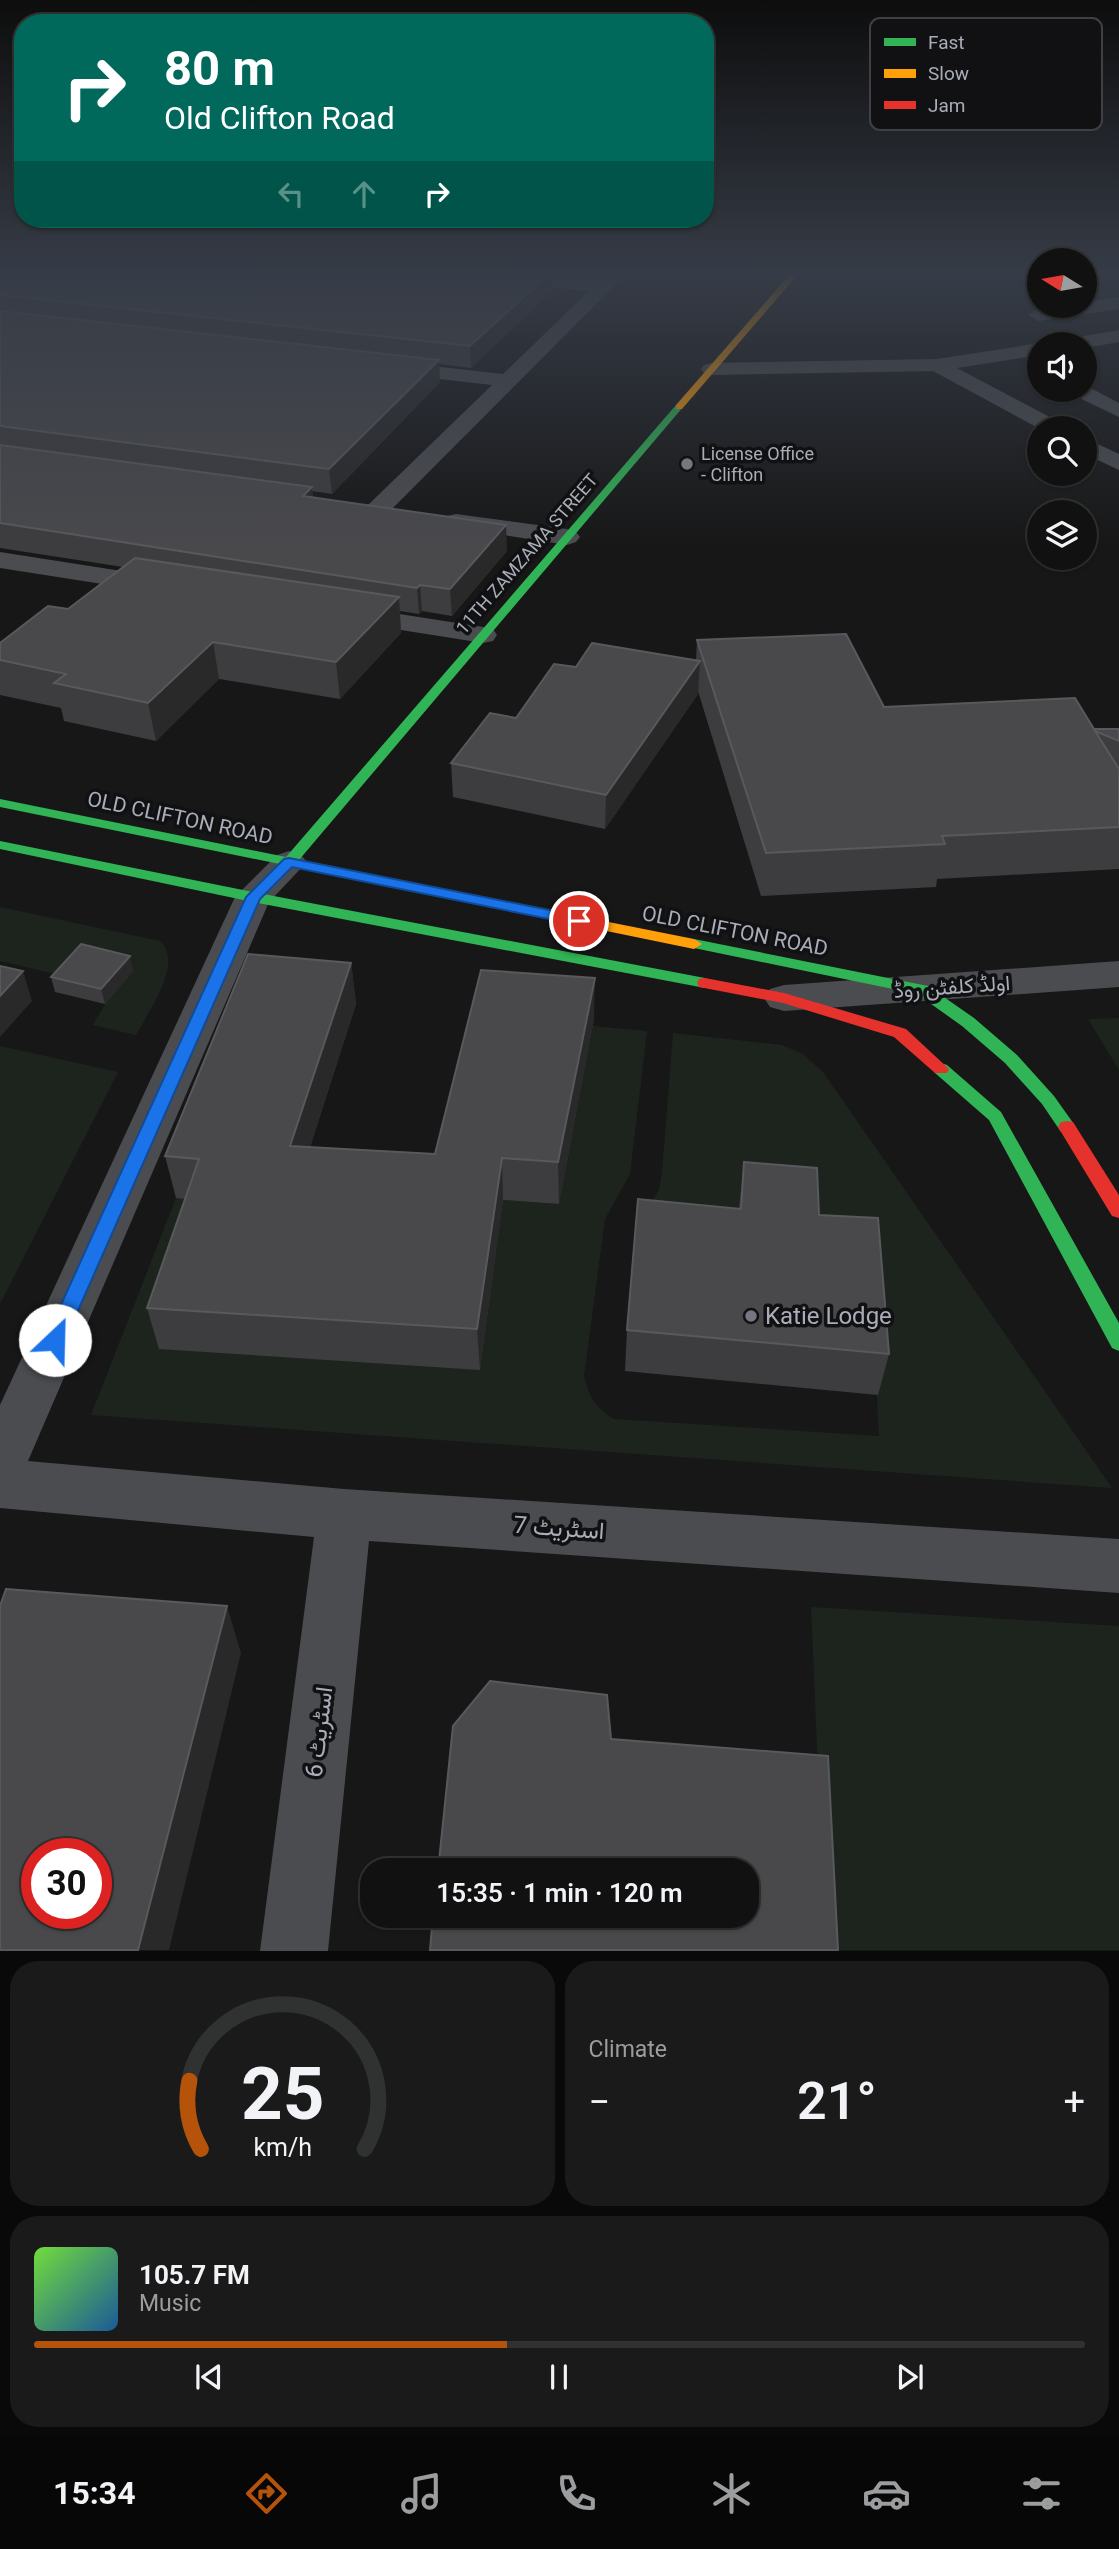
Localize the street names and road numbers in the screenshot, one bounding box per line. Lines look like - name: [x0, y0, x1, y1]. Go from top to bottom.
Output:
- street label: 11TH ZAMZAMA STREET: [451, 469, 602, 638]
- street label: OLD CLIFTON ROAD: [85, 787, 275, 849]
- street label: OLD CLIFTON ROAD: [640, 901, 830, 961]
- street label: اولڈ کلفٹن روڈ: [893, 971, 1011, 1004]
- street label: اسٹریٹ 7: [513, 1511, 605, 1546]
- street label: اسٹریٹ 6: [300, 1685, 339, 1779]

